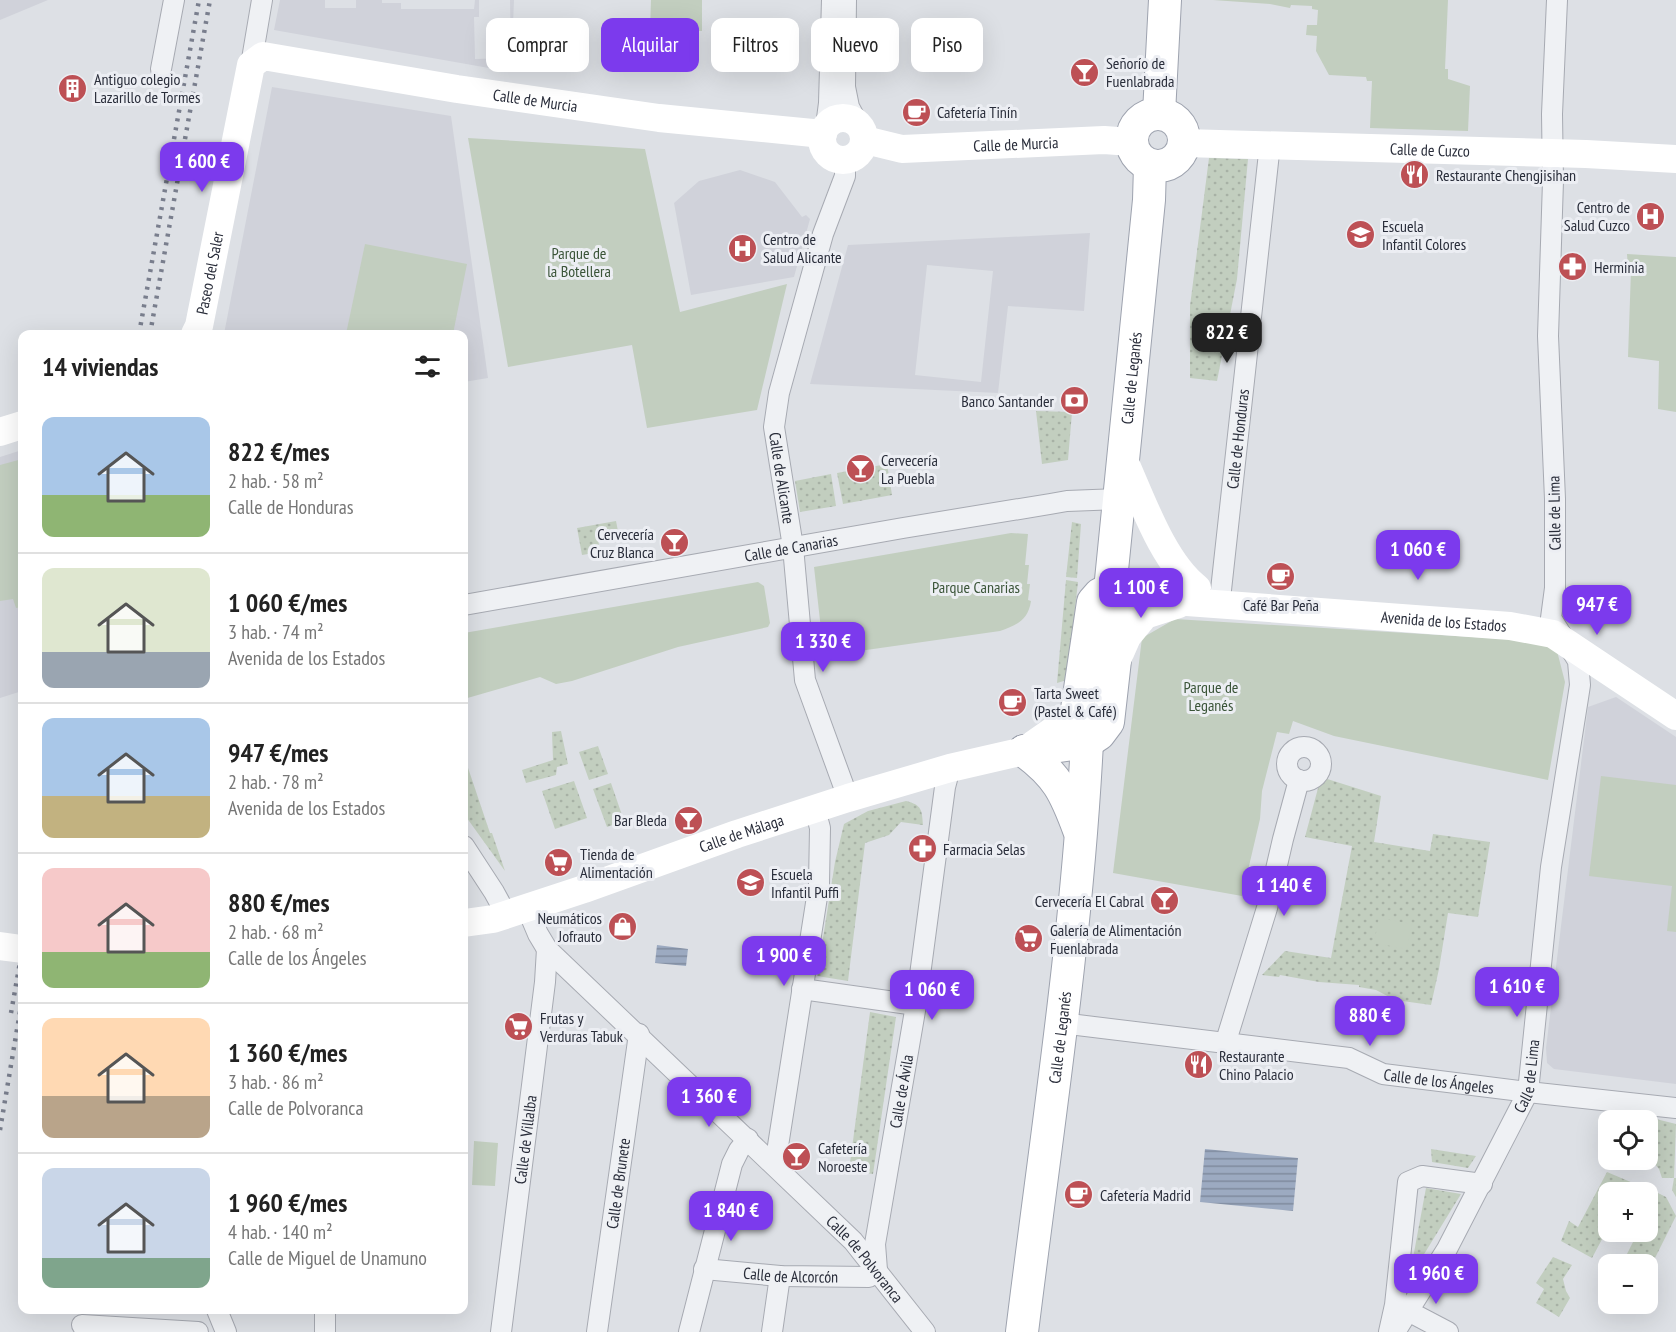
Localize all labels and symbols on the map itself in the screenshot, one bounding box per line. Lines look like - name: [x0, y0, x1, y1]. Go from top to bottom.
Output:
- place label: Señorío de Fuenlabrada: [1106, 53, 1174, 91]
- bar icon: Señorío de Fuenlabrada: [1069, 56, 1101, 88]
- place label: Antiguo colegio Lazarillo de Tormes: [94, 69, 200, 107]
- building icon: Antiguo colegio Lazarillo de Tormes: [57, 72, 89, 104]
- street label: Calle de Murcia: [492, 84, 579, 116]
- cafe icon: Cafetería Tinín: [900, 96, 932, 128]
- place label: Cafetería Tinín: [937, 102, 1017, 122]
- street label: Calle de Murcia: [973, 132, 1059, 156]
- street label: Calle de Cuzco: [1390, 139, 1470, 161]
- pin: 1 600 €: [147, 142, 257, 193]
- restaurant icon: Restaurante Chengjisihan: [1399, 159, 1431, 191]
- place label: Restaurante Chengjisihan: [1436, 165, 1576, 185]
- place label: Centro de Salud Cuzco: [1564, 197, 1630, 235]
- hospital icon: Centro de Salud Cuzco: [1635, 200, 1667, 232]
- place label: Escuela Infantil Colores: [1382, 216, 1466, 254]
- school or university icon: Escuela Infantil Colores: [1345, 219, 1377, 251]
- street label: Paseo del Saler: [192, 229, 228, 316]
- place label: Centro de Salud Alicante: [763, 229, 842, 267]
- hospital icon: Centro de Salud Alicante: [726, 232, 758, 264]
- park label: Parque de la Botellera: [547, 243, 611, 281]
- pharmacy icon: Herminia: [1557, 251, 1589, 283]
- place label: Herminia: [1594, 257, 1644, 277]
- pin: 822 €: [1185, 313, 1269, 364]
- street label: Calle de Leganés: [1117, 331, 1146, 425]
- bank icon: Banco Santander: [1059, 385, 1091, 417]
- street label: Calle de Honduras: [1222, 388, 1253, 490]
- place label: Banco Santander: [961, 391, 1055, 411]
- street label: Calle de Alicante: [765, 431, 799, 525]
- place label: Cervecería La Puebla: [881, 450, 938, 488]
- bar icon: Cervecería La Puebla: [844, 453, 876, 485]
- street label: Calle de Lima: [1543, 475, 1565, 551]
- place label: Cervecería Cruz Blanca: [590, 524, 654, 562]
- bar icon: Cervecería Cruz Blanca: [659, 527, 691, 559]
- street label: Calle de Canarias: [743, 530, 839, 566]
- pin: 1 060 €: [1363, 530, 1473, 581]
- cafe icon: Café Bar Peña: [1265, 561, 1297, 593]
- pin: 1 100 €: [1086, 568, 1196, 619]
- park label: Parque Canarias: [932, 577, 1020, 597]
- pin: 947 €: [1555, 585, 1639, 636]
- place label: Café Bar Peña: [1243, 595, 1319, 615]
- street label: Avenida de los Estados: [1380, 606, 1507, 636]
- pin: 1 330 €: [768, 622, 878, 673]
- park label: Parque de Leganés: [1184, 677, 1238, 715]
- place label: Tarta Sweet (Pastel & Café): [1034, 683, 1116, 721]
- cafe icon: Tarta Sweet (Pastel & Café): [997, 686, 1029, 718]
- bar icon: Bar Bleda: [672, 804, 704, 836]
- place label: Bar Bleda: [614, 810, 667, 830]
- street label: Calle de Málaga: [696, 810, 786, 857]
- pharmacy icon: Farmacia Selas: [906, 833, 938, 865]
- place label: Farmacia Selas: [943, 839, 1025, 859]
- place label: Tienda de Alimentación: [580, 844, 653, 882]
- supermarket icon: Tienda de Alimentación: [543, 847, 575, 879]
- place label: Escuela Infantil Puffi: [771, 864, 839, 902]
- pin: 1 140 €: [1229, 866, 1339, 917]
- school or university icon: Escuela Infantil Puffi: [734, 867, 766, 899]
- bar icon: Cervecería El Cabral: [1149, 885, 1181, 917]
- place label: Cervecería El Cabral: [1035, 891, 1144, 911]
- place label: Neumáticos Jofrauto: [537, 908, 602, 946]
- shop icon: Neumáticos Jofrauto: [607, 911, 639, 943]
- place label: Galería de Alimentación Fuenlabrada: [1050, 920, 1181, 958]
- supermarket icon: Galería de Alimentación Fuenlabrada: [1013, 923, 1045, 955]
- pin: 1 900 €: [729, 936, 839, 987]
- pin: 1 610 €: [1462, 967, 1572, 1018]
- pin: 1 060 €: [877, 970, 987, 1021]
- street label: Calle de Leganés: [1044, 990, 1075, 1085]
- pin: 880 €: [1328, 996, 1412, 1047]
- place label: Frutas y Verduras Tabuk: [539, 1008, 624, 1046]
- supermarket icon: Frutas y Verduras Tabuk: [503, 1011, 535, 1043]
- street label: Calle de Lima: [1509, 1038, 1543, 1116]
- place label: Restaurante Chino Palacio: [1219, 1046, 1294, 1084]
- restaurant icon: Restaurante Chino Palacio: [1182, 1049, 1214, 1081]
- street label: Calle de Ávila: [885, 1053, 917, 1130]
- street label: Calle de los Ángeles: [1383, 1064, 1495, 1098]
- pin: 1 360 €: [654, 1077, 764, 1128]
- street label: Calle de Villalba: [510, 1094, 541, 1185]
- street label: Calle de Brunete: [602, 1137, 634, 1230]
- place label: Cafetería Noroeste: [818, 1138, 868, 1176]
- bar icon: Cafetería Noroeste: [781, 1141, 813, 1173]
- cafe icon: Cafetería Madrid: [1063, 1179, 1095, 1211]
- place label: Cafetería Madrid: [1100, 1185, 1191, 1205]
- pin: 1 840 €: [676, 1191, 786, 1242]
- street label: Calle de Polvoranca: [822, 1211, 908, 1306]
- pin: 1 960 €: [1381, 1254, 1491, 1305]
- street label: Calle de Alcorcón: [742, 1263, 838, 1287]

